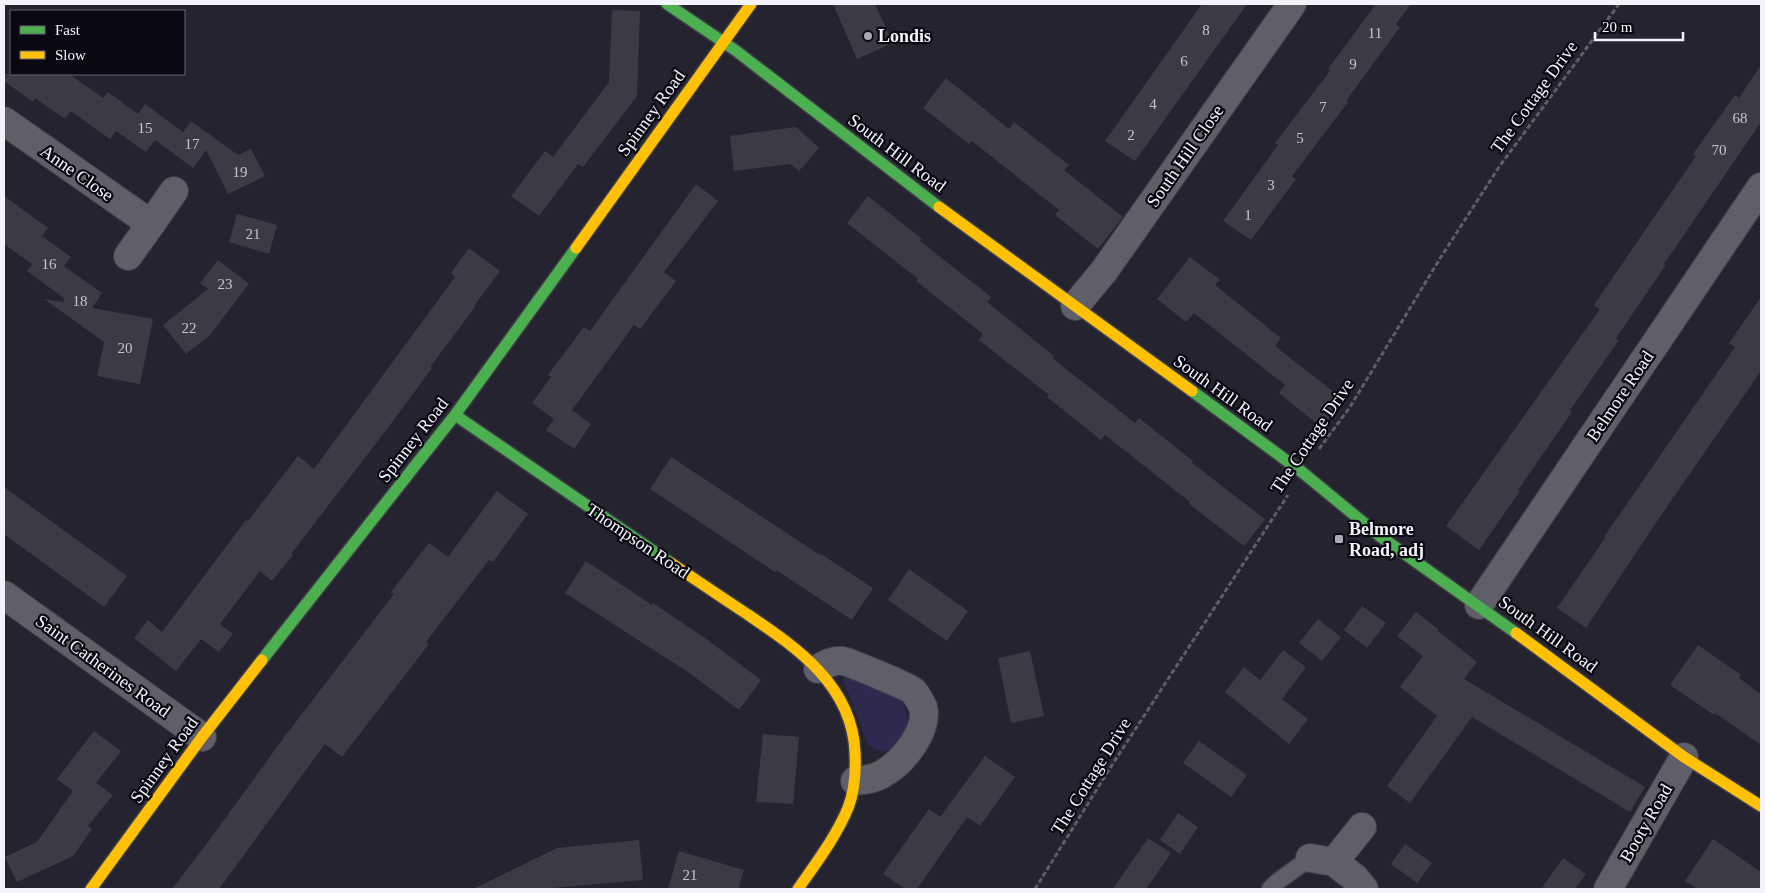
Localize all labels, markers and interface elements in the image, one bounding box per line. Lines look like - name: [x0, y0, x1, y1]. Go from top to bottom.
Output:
- legend: [10, 10, 185, 75]
- scale bar: [1595, 10, 1682, 42]
- text: 20 m: [1602, 19, 1633, 35]
- text: Fast: [55, 22, 81, 38]
- house number: 8: [1202, 22, 1210, 38]
- house number: 11: [1368, 25, 1382, 41]
- place label: Londis: [878, 26, 931, 46]
- marker: Londis: [862, 30, 874, 42]
- street label: The Cottage Drive: [1487, 37, 1581, 157]
- text: Slow: [55, 47, 86, 63]
- house number: 6: [1180, 53, 1188, 69]
- house number: 9: [1349, 56, 1357, 72]
- street label: Spinney Road: [613, 66, 689, 160]
- house number: 4: [1149, 96, 1157, 112]
- house number: 7: [1319, 99, 1327, 115]
- street label: South Hill Close: [1142, 101, 1228, 211]
- street label: South Hill Road: [844, 110, 950, 196]
- house number: 68: [1733, 110, 1748, 126]
- house number: 15: [138, 120, 153, 136]
- house number: 2: [1127, 127, 1135, 143]
- house number: 5: [1296, 130, 1304, 146]
- house number: 17: [185, 136, 200, 152]
- street label: Anne Close: [37, 141, 117, 205]
- house number: 70: [1712, 142, 1727, 158]
- house number: 19: [233, 164, 248, 180]
- house number: 3: [1267, 177, 1275, 193]
- house number: 1: [1244, 207, 1252, 223]
- house number: 21: [246, 226, 261, 242]
- house number: 16: [42, 256, 57, 272]
- house number: 23: [218, 276, 233, 292]
- house number: 18: [73, 293, 88, 309]
- house number: 22: [182, 320, 197, 336]
- house number: 20: [118, 340, 133, 356]
- street label: Belmore Road: [1582, 347, 1658, 445]
- street label: South Hill Road: [1170, 351, 1276, 435]
- street label: The Cottage Drive: [1266, 375, 1358, 497]
- street label: Spinney Road: [374, 394, 452, 486]
- street label: Thompson Road: [583, 499, 693, 583]
- place label: Belmore Road, adj: [1349, 519, 1424, 560]
- marker: Belmore Road, adj: [1333, 533, 1345, 545]
- street label: South Hill Road: [1495, 592, 1601, 676]
- street label: Saint Catherines Road: [32, 611, 174, 721]
- street label: Spinney Road: [126, 713, 202, 807]
- street label: The Cottage Drive: [1047, 714, 1135, 838]
- street label: Booty Road: [1616, 781, 1676, 865]
- house number: 21: [683, 867, 698, 883]

